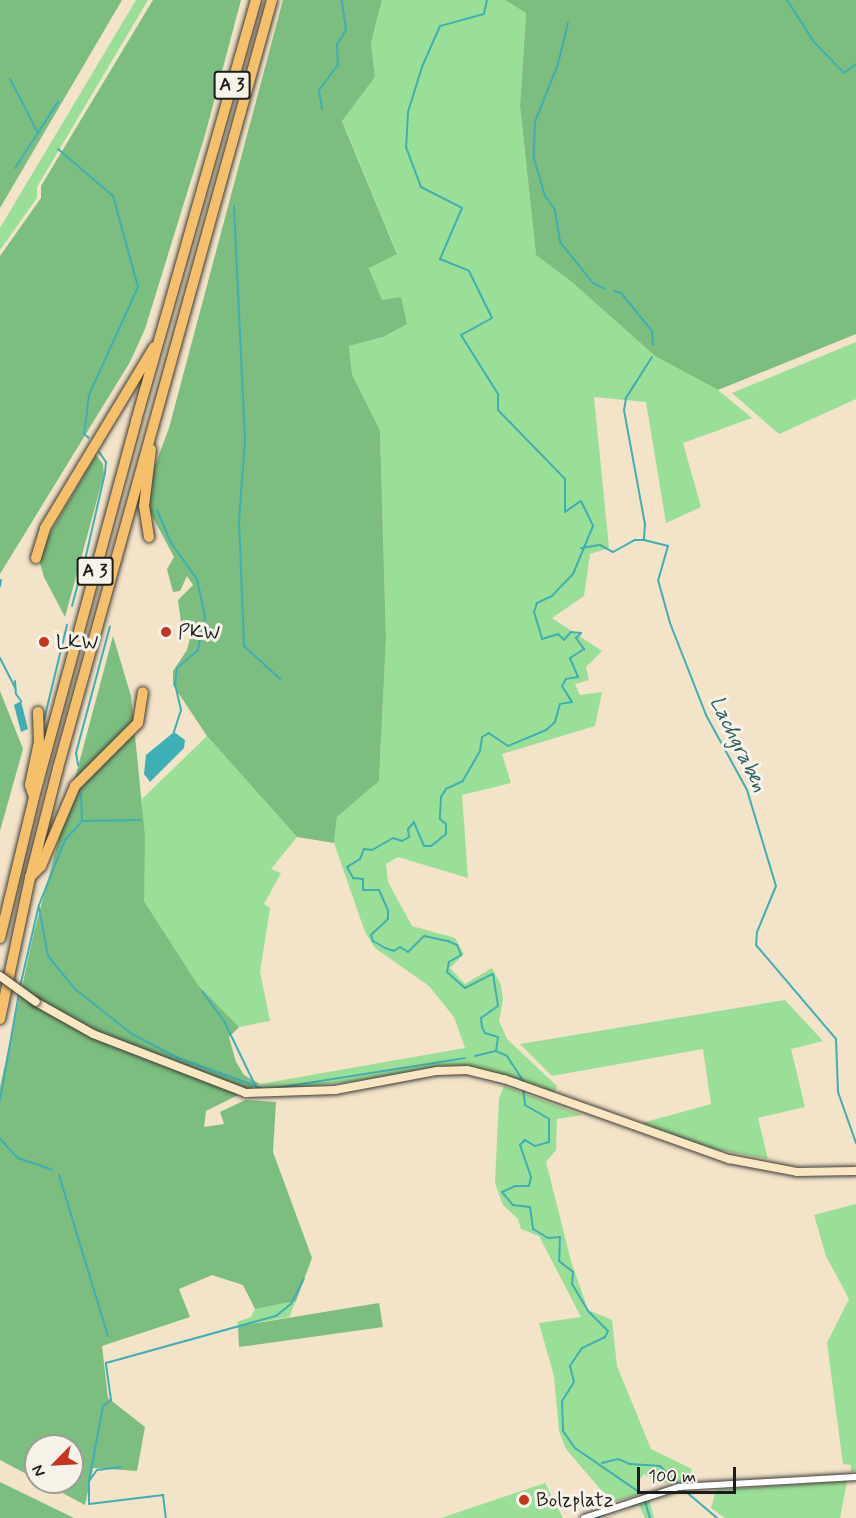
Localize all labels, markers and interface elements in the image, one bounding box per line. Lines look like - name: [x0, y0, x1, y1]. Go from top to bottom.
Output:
- road number: A 3: [212, 70, 252, 100]
- road number: A 3: [76, 556, 115, 586]
- place label: PKW: [178, 620, 220, 644]
- marker: PKW: [159, 625, 173, 639]
- place label: LKW: [56, 630, 99, 654]
- marker: LKW: [37, 635, 51, 649]
- water label: Lachgraben: [704, 692, 772, 796]
- north arrow: [24, 1434, 84, 1494]
- scale bar: [640, 1455, 739, 1493]
- text: N: [27, 1462, 51, 1480]
- text: 100 m: [648, 1465, 696, 1489]
- place label: Bolzplatz: [536, 1488, 614, 1512]
- marker: Bolzplatz: [517, 1493, 531, 1507]

